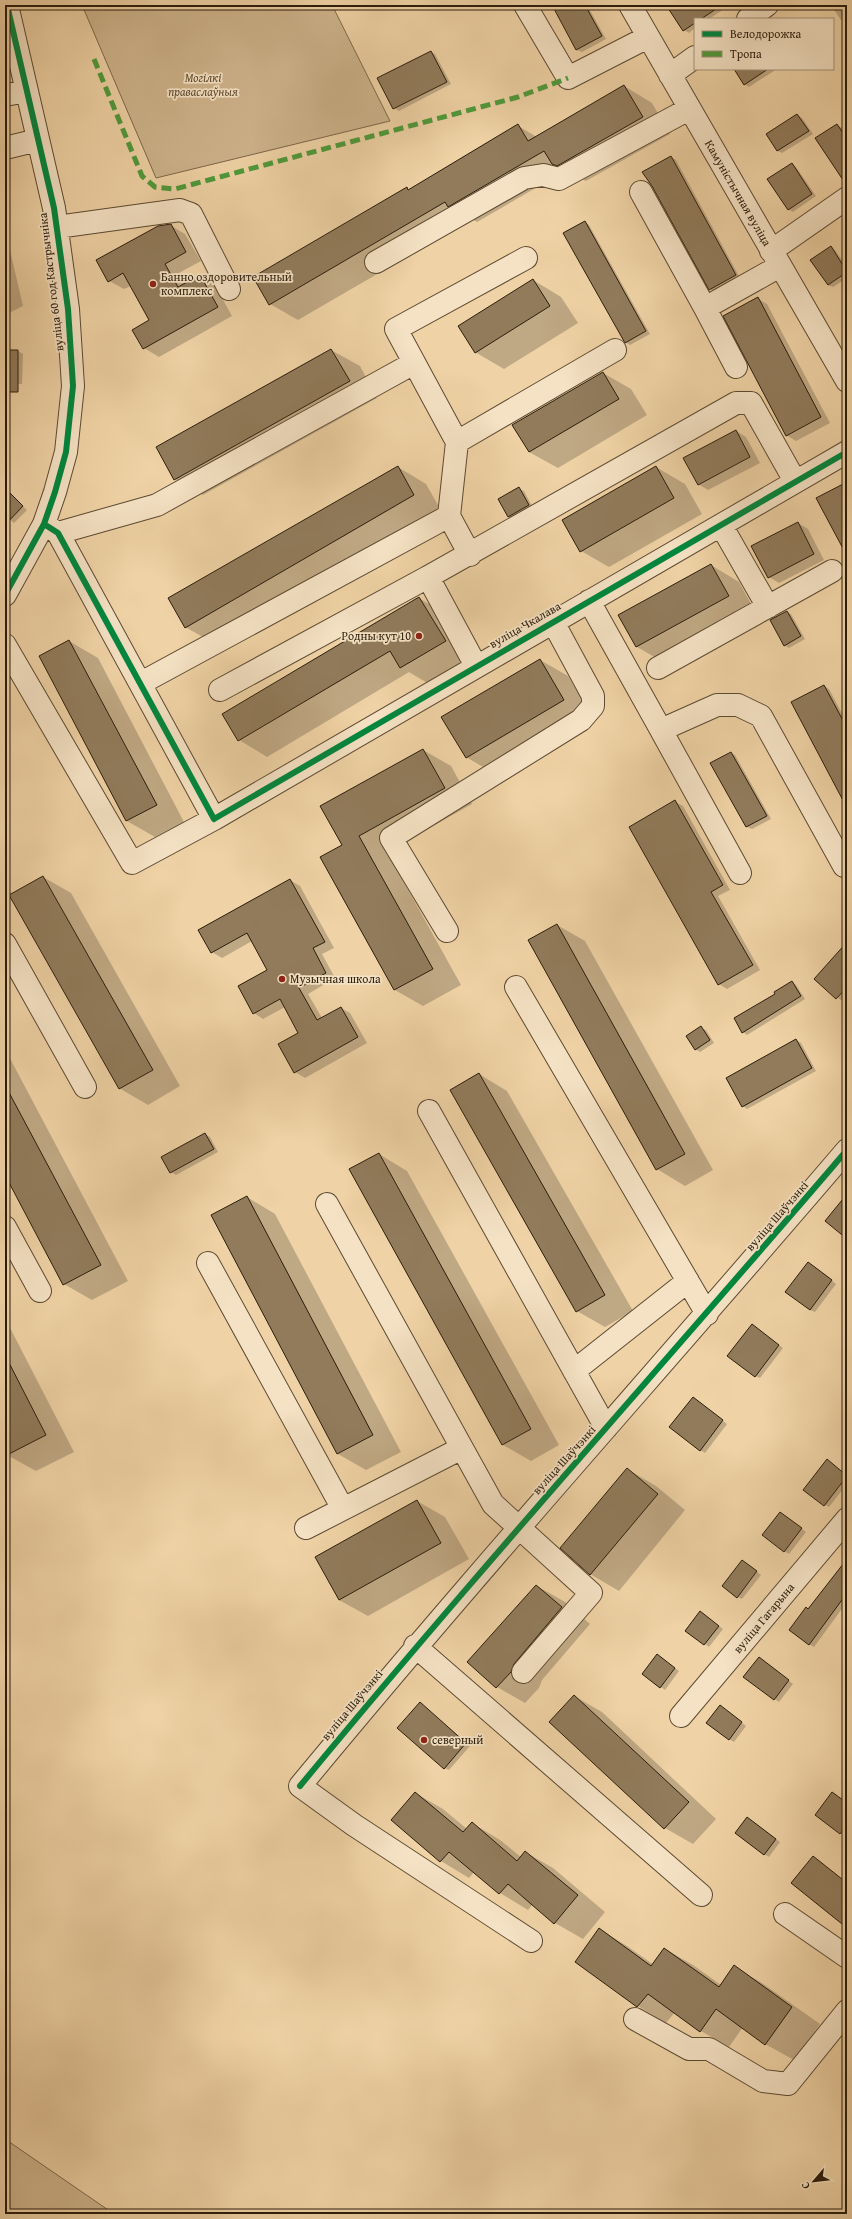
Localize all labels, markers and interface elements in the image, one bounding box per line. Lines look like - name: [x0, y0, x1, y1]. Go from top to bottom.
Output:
- legend: [694, 18, 834, 70]
- text: Велодорожка: [730, 25, 801, 42]
- text: Тропа: [730, 45, 762, 62]
- park label: Могілкі праваслаўныя: [168, 69, 238, 100]
- street label: Камуністычная вуліца: [701, 137, 776, 249]
- street label: вуліца 60 год Кастрычніка: [34, 212, 67, 352]
- place label: Банно оздоровительный комплекс: [161, 268, 292, 299]
- marker: Банно оздоровительный комплекс: [148, 279, 158, 289]
- street label: вуліца Чкалава: [486, 597, 564, 652]
- place label: Родны кут 10: [342, 627, 411, 644]
- marker: Родны кут 10: [414, 631, 424, 641]
- place label: Музычная школа: [290, 970, 381, 987]
- marker: Музычная школа: [277, 974, 287, 984]
- street label: вуліца Шаўчэнкі: [741, 1177, 812, 1254]
- street label: вуліца Шаўчэнкі: [528, 1421, 600, 1498]
- street label: вуліца Гагарына: [729, 1579, 798, 1656]
- street label: вуліца Шаўчэнкі: [317, 1665, 387, 1744]
- place label: северный: [432, 1731, 483, 1748]
- marker: северный: [419, 1735, 429, 1745]
- north arrow: [794, 2161, 834, 2201]
- text: С: [797, 2179, 814, 2192]

